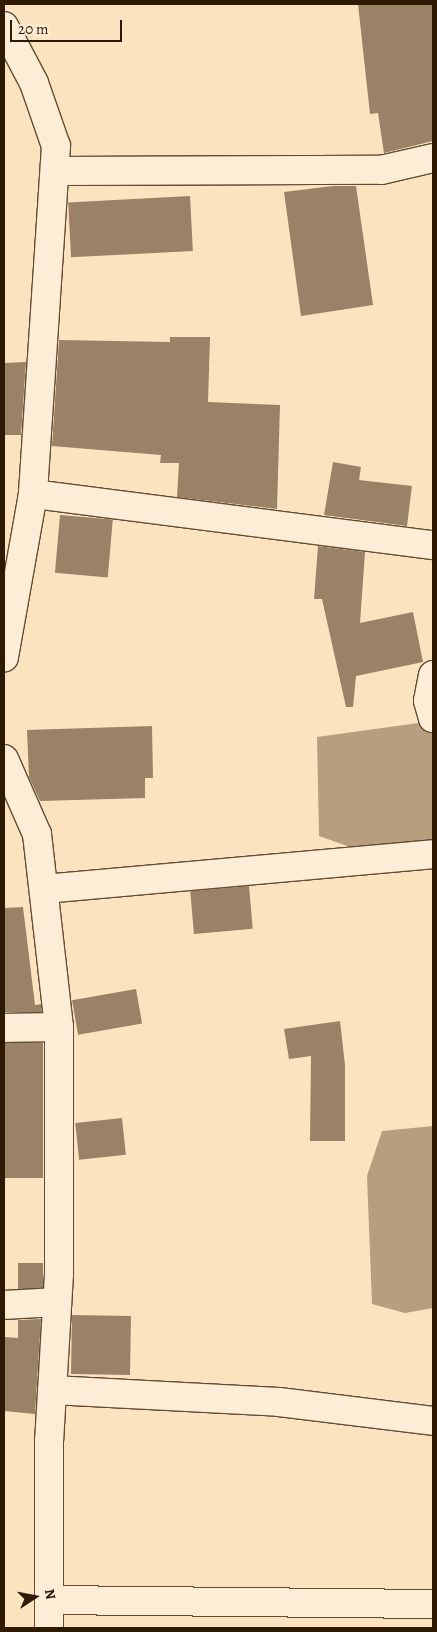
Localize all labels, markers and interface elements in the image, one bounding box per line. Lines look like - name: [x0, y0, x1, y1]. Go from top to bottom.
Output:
- scale bar: [12, 10, 125, 42]
- text: 20 m: [18, 19, 49, 39]
- north arrow: [10, 1572, 60, 1622]
- text: N: [40, 1587, 61, 1601]

